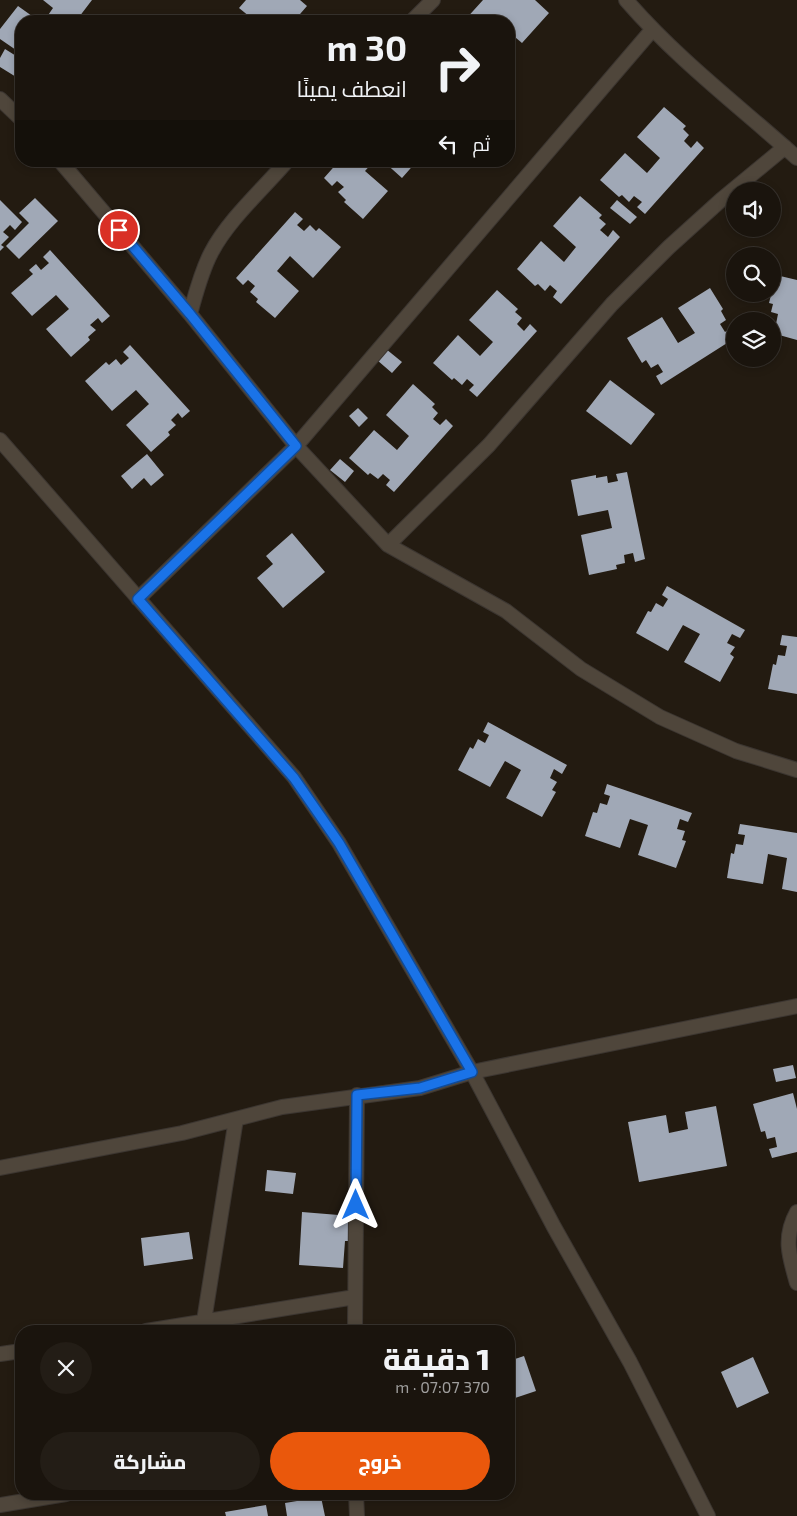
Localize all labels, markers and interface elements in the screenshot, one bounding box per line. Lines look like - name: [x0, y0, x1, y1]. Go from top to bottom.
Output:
- text: 30 m: [327, 26, 407, 68]
- icon: right: [425, 35, 490, 100]
- text: انعطف يمينًا: [296, 75, 407, 101]
- icon: left: [434, 130, 462, 158]
- text: ثم: [472, 132, 490, 155]
- map controls: [726, 182, 781, 367]
- button: sound: [726, 182, 781, 237]
- pin: [98, 209, 140, 251]
- icon: arrive: [105, 216, 133, 244]
- button: search: [726, 247, 781, 302]
- button: layers: [726, 312, 781, 367]
- position arrow: [329, 1178, 381, 1230]
- text: 1 دقيقة: [383, 1340, 490, 1376]
- button: close: [40, 1342, 92, 1394]
- text: 370 m · 07:07: [395, 1377, 490, 1396]
- button: مشاركة: [40, 1432, 260, 1490]
- button: خروج: [270, 1432, 490, 1490]

